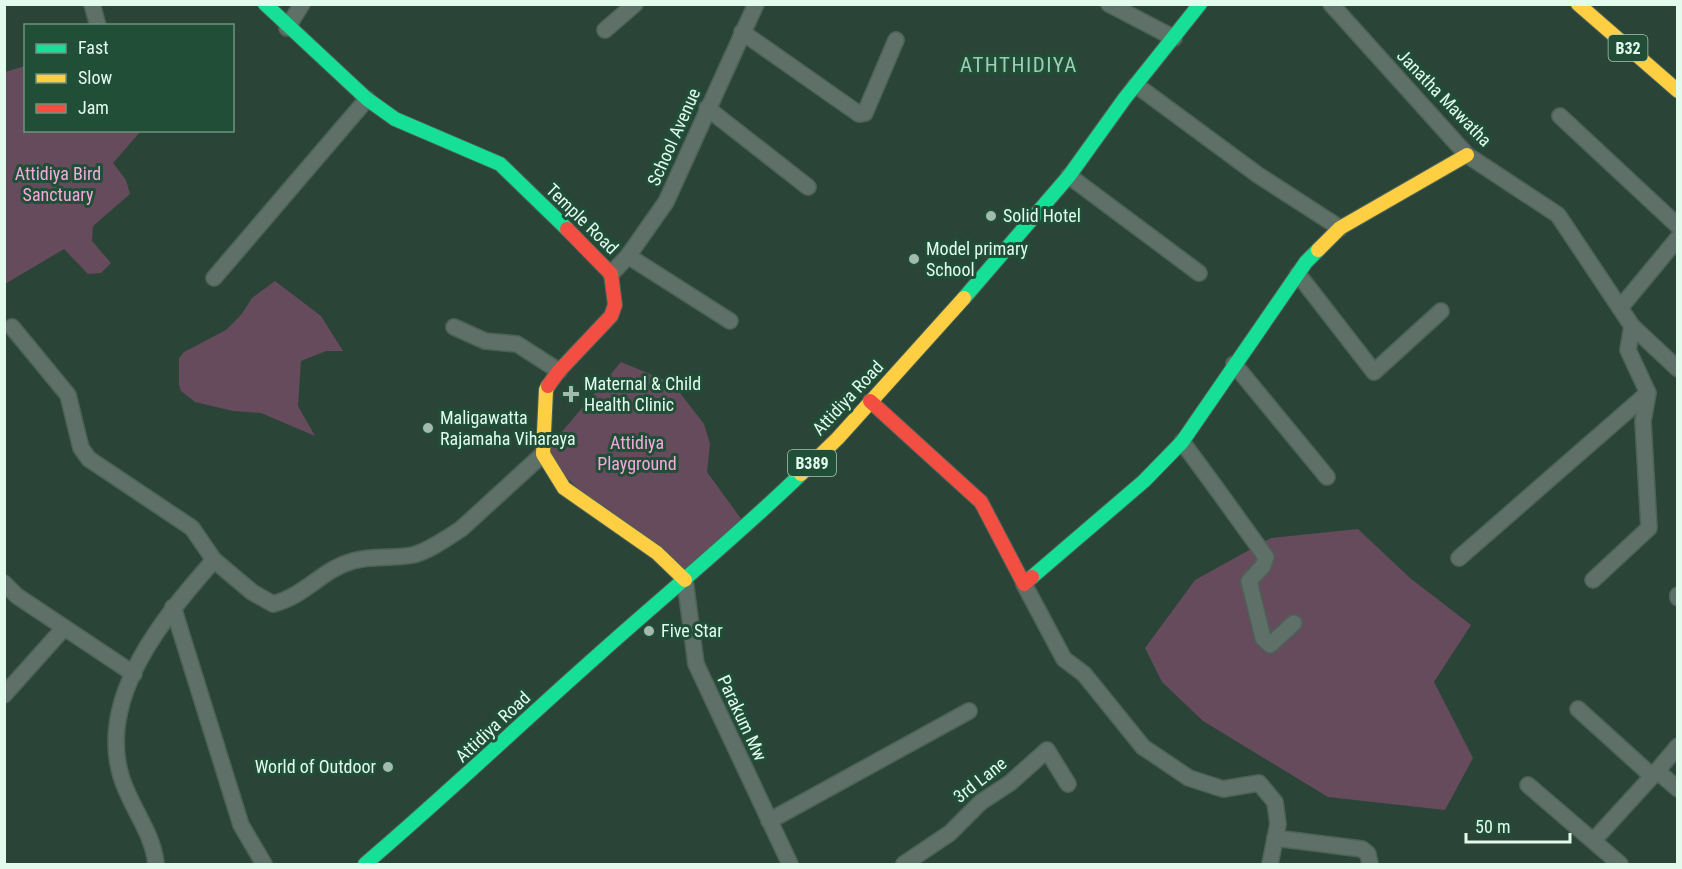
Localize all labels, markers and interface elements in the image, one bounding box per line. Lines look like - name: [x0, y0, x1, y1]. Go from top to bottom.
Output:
- legend: [24, 24, 234, 132]
- road number: B32: [1608, 35, 1648, 61]
- text: Fast: [78, 37, 109, 58]
- street label: Janatha Mawatha: [1393, 45, 1496, 150]
- district label: ATHTHIDIYA: [960, 53, 1078, 77]
- text: Slow: [78, 67, 113, 88]
- street label: School Avenue: [643, 85, 704, 189]
- text: Jam: [78, 97, 109, 118]
- park label: Attidiya Bird Sanctuary: [15, 163, 101, 205]
- street label: Temple Road: [542, 179, 623, 258]
- place label: Solid Hotel: [1003, 205, 1081, 226]
- marker: Solid Hotel: [984, 209, 998, 223]
- place label: Model primary School: [926, 238, 1029, 280]
- marker: Model primary School: [907, 252, 921, 266]
- street label: Attidiya Road: [808, 356, 887, 439]
- place label: Maternal & Child Health Clinic: [584, 373, 701, 415]
- marker: Maternal & Child Health Clinic: [562, 385, 580, 403]
- place label: Maligawatta Rajamaha Viharaya: [440, 407, 576, 449]
- marker: Maligawatta Rajamaha Viharaya: [421, 421, 435, 435]
- park label: Attidiya Playground: [597, 432, 677, 474]
- road number: B389: [788, 450, 836, 476]
- place label: Five Star: [661, 620, 723, 641]
- marker: Five Star: [642, 624, 656, 638]
- street label: Parakum Mw: [713, 672, 772, 764]
- street label: Attidiya Road: [451, 687, 534, 766]
- street label: 3rd Lane: [949, 752, 1010, 807]
- place label: World of Outdoor: [255, 756, 377, 777]
- marker: World of Outdoor: [381, 760, 395, 774]
- scale bar: [1466, 806, 1570, 844]
- text: 50 m: [1475, 816, 1510, 837]

